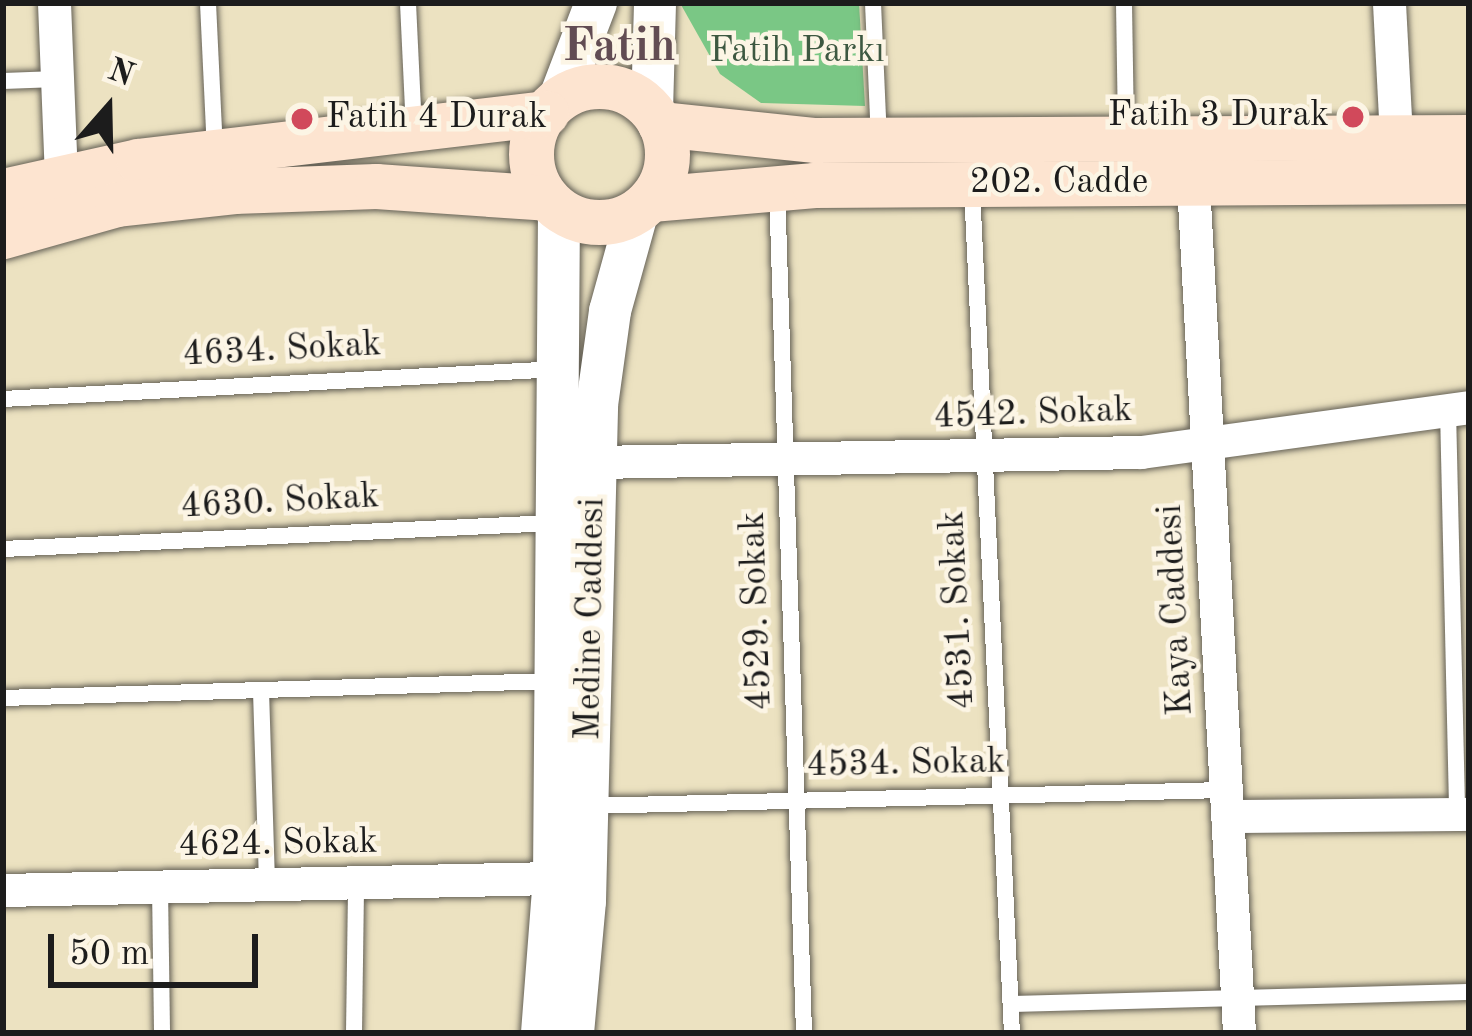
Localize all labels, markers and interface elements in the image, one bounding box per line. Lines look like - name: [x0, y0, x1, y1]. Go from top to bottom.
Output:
- district label: Fatih: [562, 19, 676, 77]
- park label: Fatih Parkı: [709, 31, 885, 75]
- north arrow: [48, 48, 168, 168]
- text: N: [103, 54, 138, 94]
- place label: Fatih 3 Durak: [1108, 95, 1329, 139]
- place label: Fatih 4 Durak: [326, 97, 547, 141]
- marker: Fatih 3 Durak: [1340, 104, 1366, 130]
- marker: Fatih 4 Durak: [289, 106, 315, 132]
- street label: 202. Cadde: [970, 162, 1148, 206]
- street label: 4634. Sokak: [181, 324, 383, 378]
- street label: 4542. Sokak: [933, 390, 1133, 440]
- street label: 4630. Sokak: [179, 476, 381, 530]
- street label: Medine Caddesi: [568, 497, 616, 741]
- street label: Kaya Caddesi: [1150, 503, 1204, 717]
- street label: 4531. Sokak: [932, 509, 986, 711]
- street label: 4529. Sokak: [733, 511, 783, 711]
- street label: 4534. Sokak: [806, 742, 1006, 788]
- street label: 4624. Sokak: [178, 822, 378, 868]
- scale bar: [54, 910, 264, 984]
- text: 50 m: [69, 937, 149, 973]

